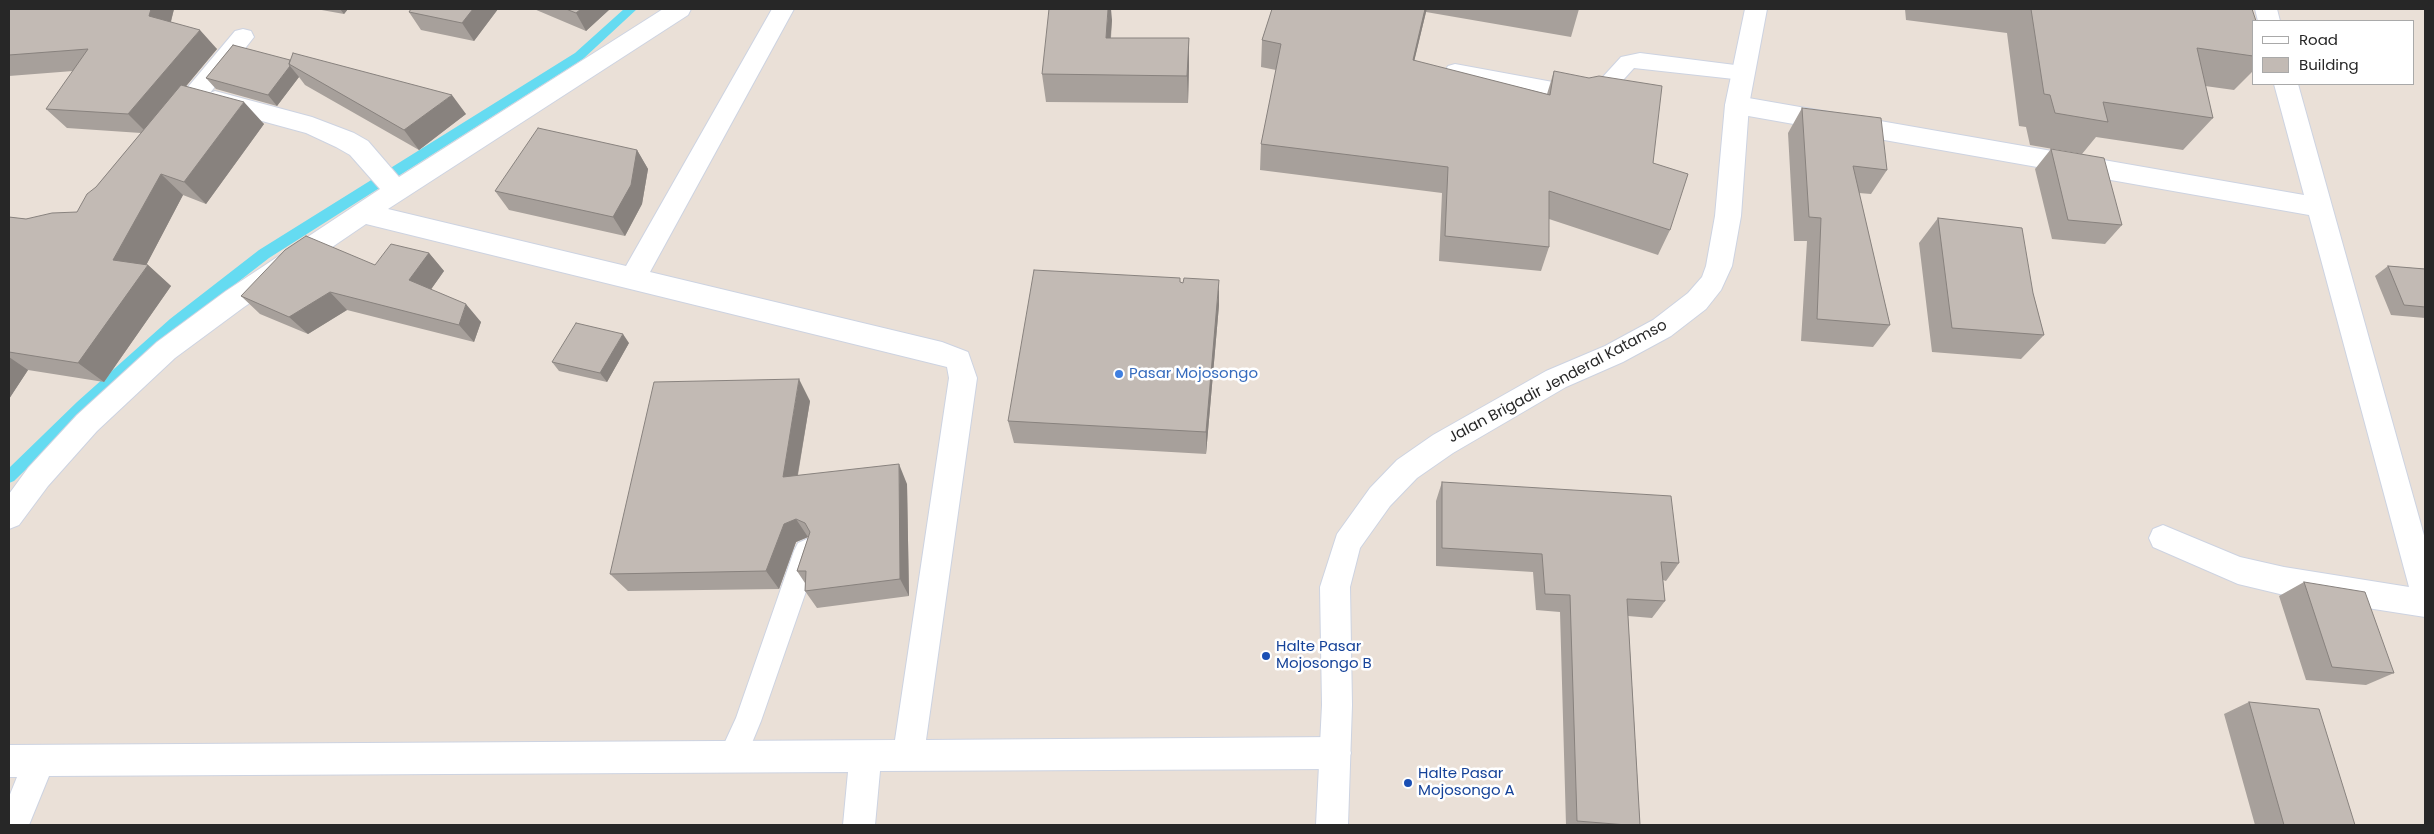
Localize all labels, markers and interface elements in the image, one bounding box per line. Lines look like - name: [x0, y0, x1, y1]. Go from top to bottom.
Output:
- legend: [2252, 20, 2414, 85]
- text: Road: [2299, 29, 2338, 50]
- text: Building: [2299, 54, 2359, 75]
- street label: Jalan Brigadir Jenderal Katamso: [1446, 317, 1670, 447]
- place label: Pasar Mojosongo: [1129, 365, 1258, 383]
- marker: Pasar Mojosongo: [1113, 368, 1125, 380]
- place label: Halte Pasar Mojosongo B: [1276, 638, 1372, 673]
- marker: Halte Pasar Mojosongo B: [1260, 650, 1272, 662]
- place label: Halte Pasar Mojosongo A: [1418, 765, 1515, 800]
- marker: Halte Pasar Mojosongo A: [1402, 777, 1414, 789]

